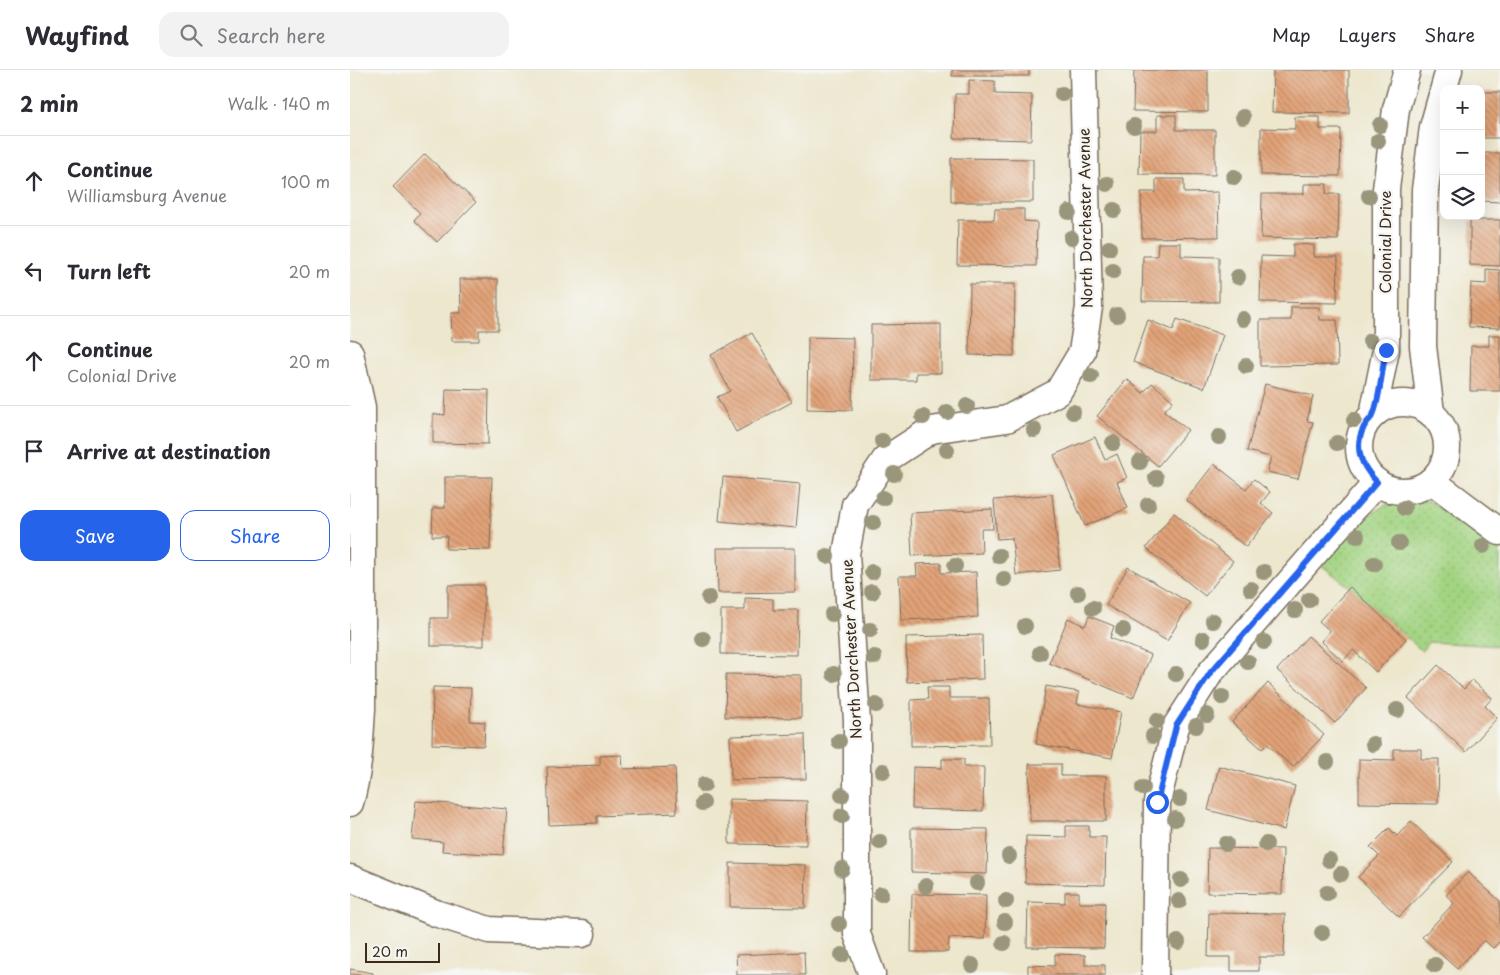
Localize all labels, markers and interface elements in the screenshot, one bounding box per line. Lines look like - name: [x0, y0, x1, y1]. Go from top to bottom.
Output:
- search box: [159, 12, 509, 57]
- text: Wayfind: [25, 17, 129, 53]
- icon: search: [177, 21, 205, 49]
- text: Search here: [217, 21, 325, 49]
- text: Map: [1272, 21, 1311, 48]
- text: Layers: [1339, 21, 1396, 48]
- text: Share: [1424, 21, 1475, 48]
- map controls: [1440, 85, 1485, 220]
- button: +: [1440, 85, 1485, 130]
- text: 2 min: [20, 87, 79, 119]
- text: Walk · 140 m: [228, 91, 330, 115]
- street label: North Dorchester Avenue: [1071, 128, 1098, 308]
- button: −: [1440, 130, 1485, 175]
- text: Continue: [67, 155, 153, 183]
- icon: ahead: [20, 167, 48, 195]
- text: 100 m: [281, 169, 330, 193]
- button: layers: [1440, 175, 1485, 220]
- text: Williamsburg Avenue: [67, 183, 227, 207]
- street label: Colonial Drive: [1373, 190, 1396, 293]
- icon: left: [20, 257, 48, 285]
- text: Turn left: [67, 257, 151, 285]
- text: 20 m: [289, 259, 330, 283]
- text: Continue: [67, 335, 153, 363]
- route end: [1375, 339, 1398, 362]
- icon: ahead: [20, 347, 48, 375]
- text: 20 m: [289, 349, 330, 373]
- text: Colonial Drive: [67, 363, 177, 387]
- icon: arrive: [20, 437, 48, 465]
- text: Arrive at destination: [67, 437, 271, 465]
- button: Save: [20, 510, 170, 561]
- button: Share: [180, 510, 330, 561]
- street label: North Dorchester Avenue: [834, 559, 867, 740]
- route start: [1146, 791, 1169, 814]
- scale bar: [365, 940, 440, 963]
- text: 20 m: [372, 941, 408, 962]

